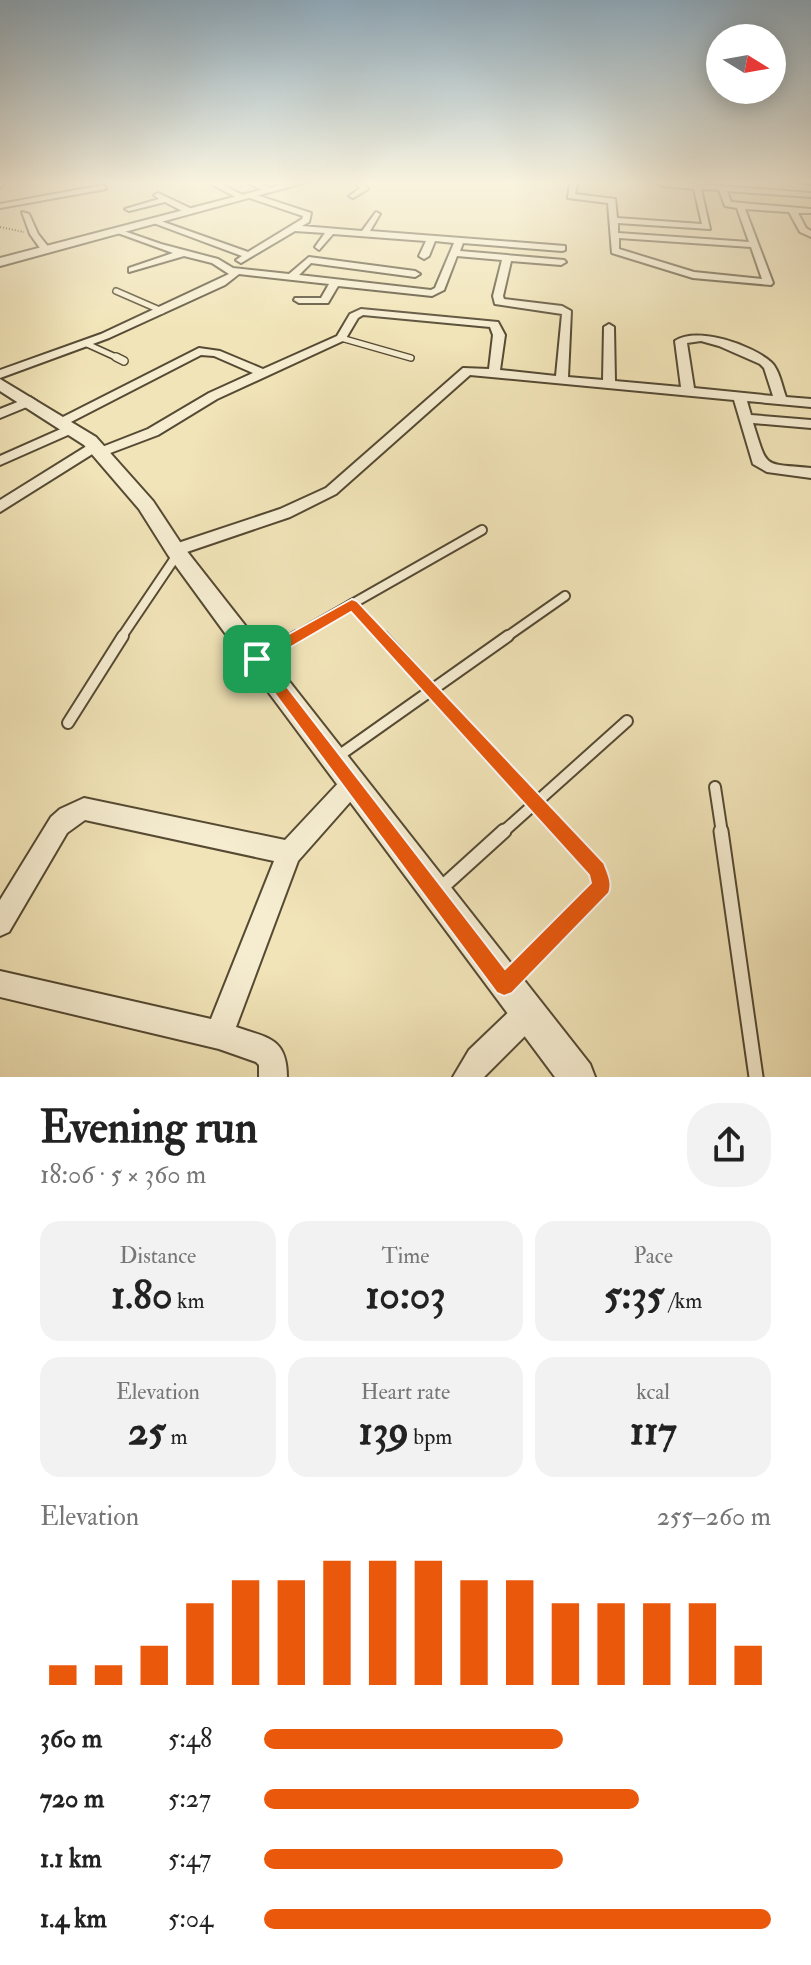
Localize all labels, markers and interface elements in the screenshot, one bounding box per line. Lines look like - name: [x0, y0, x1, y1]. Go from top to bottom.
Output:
- north arrow: [706, 24, 786, 104]
- map controls: [706, 24, 786, 104]
- pin: [223, 625, 291, 693]
- icon: arrive: [235, 637, 279, 681]
- text: Evening run: [40, 1101, 258, 1156]
- button: share: [687, 1103, 771, 1187]
- text: 18:06 · 5 × 360 m: [40, 1159, 206, 1191]
- text: Distance: [119, 1242, 196, 1270]
- text: Time: [381, 1242, 430, 1270]
- text: Pace: [633, 1242, 673, 1270]
- text: 1.80: [111, 1270, 172, 1321]
- text: 10:03: [365, 1270, 446, 1321]
- text: 5:35: [604, 1270, 664, 1321]
- text: km: [172, 1287, 205, 1315]
- text: /km: [664, 1287, 702, 1315]
- text: Elevation: [116, 1378, 200, 1406]
- text: Heart rate: [361, 1378, 450, 1406]
- text: kcal: [636, 1378, 670, 1406]
- text: 25: [128, 1406, 166, 1457]
- text: 139: [359, 1406, 409, 1457]
- text: 117: [630, 1406, 677, 1457]
- text: m: [166, 1423, 188, 1451]
- text: bpm: [409, 1423, 452, 1451]
- text: Elevation: [40, 1501, 139, 1533]
- text: 255–260 m: [657, 1501, 771, 1533]
- text: 360 m: [40, 1723, 102, 1755]
- text: 5:48: [168, 1723, 212, 1755]
- text: 720 m: [40, 1783, 104, 1815]
- text: 5:27: [168, 1783, 211, 1815]
- text: 1.1 km: [40, 1843, 102, 1875]
- text: 5:47: [168, 1843, 211, 1875]
- text: 1.4 km: [40, 1903, 107, 1935]
- text: 5:04: [168, 1903, 213, 1935]

